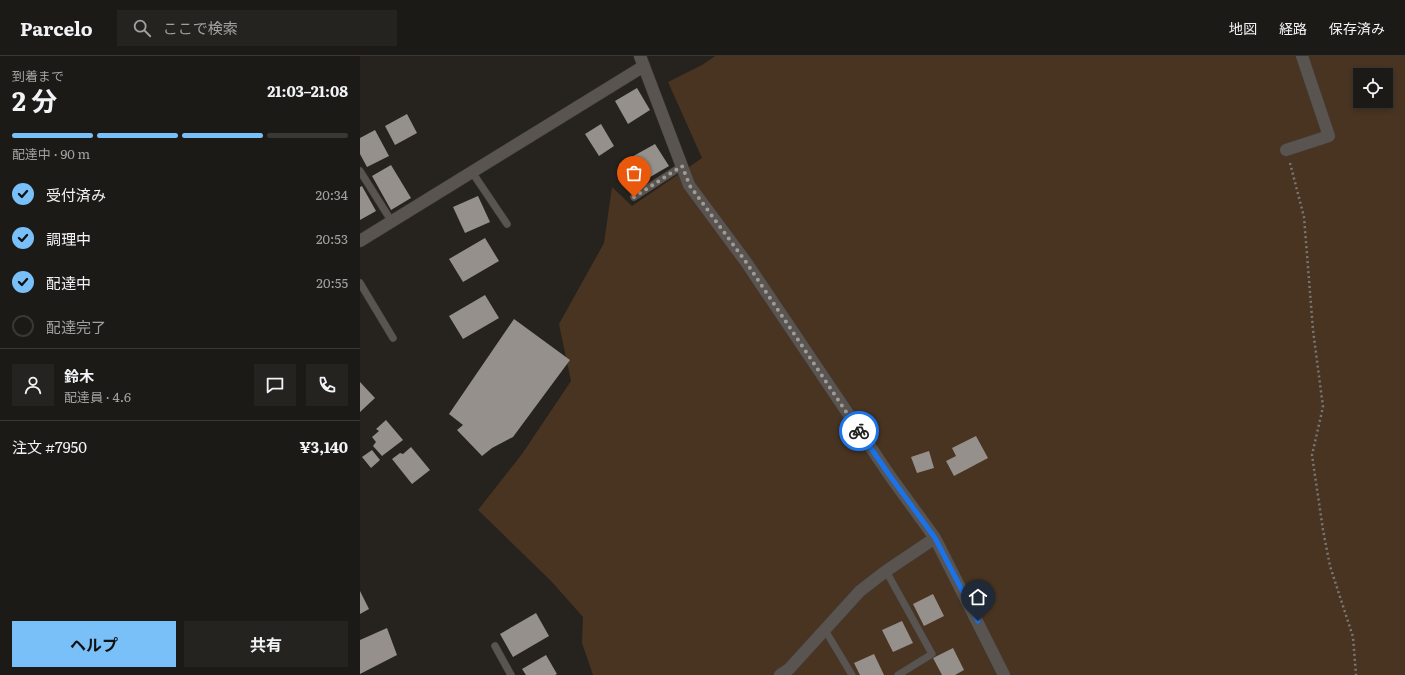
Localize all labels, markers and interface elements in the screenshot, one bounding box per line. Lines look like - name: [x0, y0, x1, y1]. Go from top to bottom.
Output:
- search box: [117, 10, 397, 46]
- text: Parcelo: [20, 14, 93, 42]
- text: ここで検索: [163, 16, 238, 39]
- icon: search: [131, 17, 153, 39]
- text: 地図: [1229, 18, 1257, 38]
- text: 経路: [1279, 18, 1307, 38]
- text: 保存済み: [1329, 18, 1385, 38]
- text: 到着まで: [12, 66, 64, 85]
- map controls: [1353, 68, 1393, 108]
- button: locate: [1353, 68, 1393, 108]
- text: 21:03–21:08: [267, 79, 348, 102]
- text: 2 分: [12, 80, 57, 119]
- text: 配達中 · 90 m: [12, 144, 90, 163]
- pin: [617, 156, 651, 197]
- icon: bag: [623, 162, 645, 184]
- icon: check: [12, 183, 34, 205]
- text: 受付済み: [46, 183, 106, 206]
- text: 20:34: [316, 185, 348, 204]
- icon: check: [12, 227, 34, 249]
- text: 調理中: [46, 227, 91, 250]
- text: 20:53: [316, 229, 348, 248]
- icon: check: [12, 271, 34, 293]
- text: 配達中: [46, 271, 91, 294]
- text: 20:55: [316, 273, 348, 292]
- text: 配達完了: [46, 315, 106, 338]
- button: person: [12, 364, 54, 406]
- text: 鈴木: [64, 364, 94, 387]
- button: chat: [254, 364, 296, 406]
- button: phone: [306, 364, 348, 406]
- text: 配達員 · 4.6: [64, 387, 131, 406]
- courier: [839, 411, 879, 451]
- icon: bike: [848, 420, 870, 442]
- text: 注文 #7950: [12, 435, 87, 458]
- text: ¥3,140: [300, 435, 348, 458]
- pin: [961, 580, 995, 621]
- icon: home: [967, 586, 989, 608]
- button: ヘルプ: [12, 621, 176, 667]
- button: 共有: [184, 621, 348, 667]

